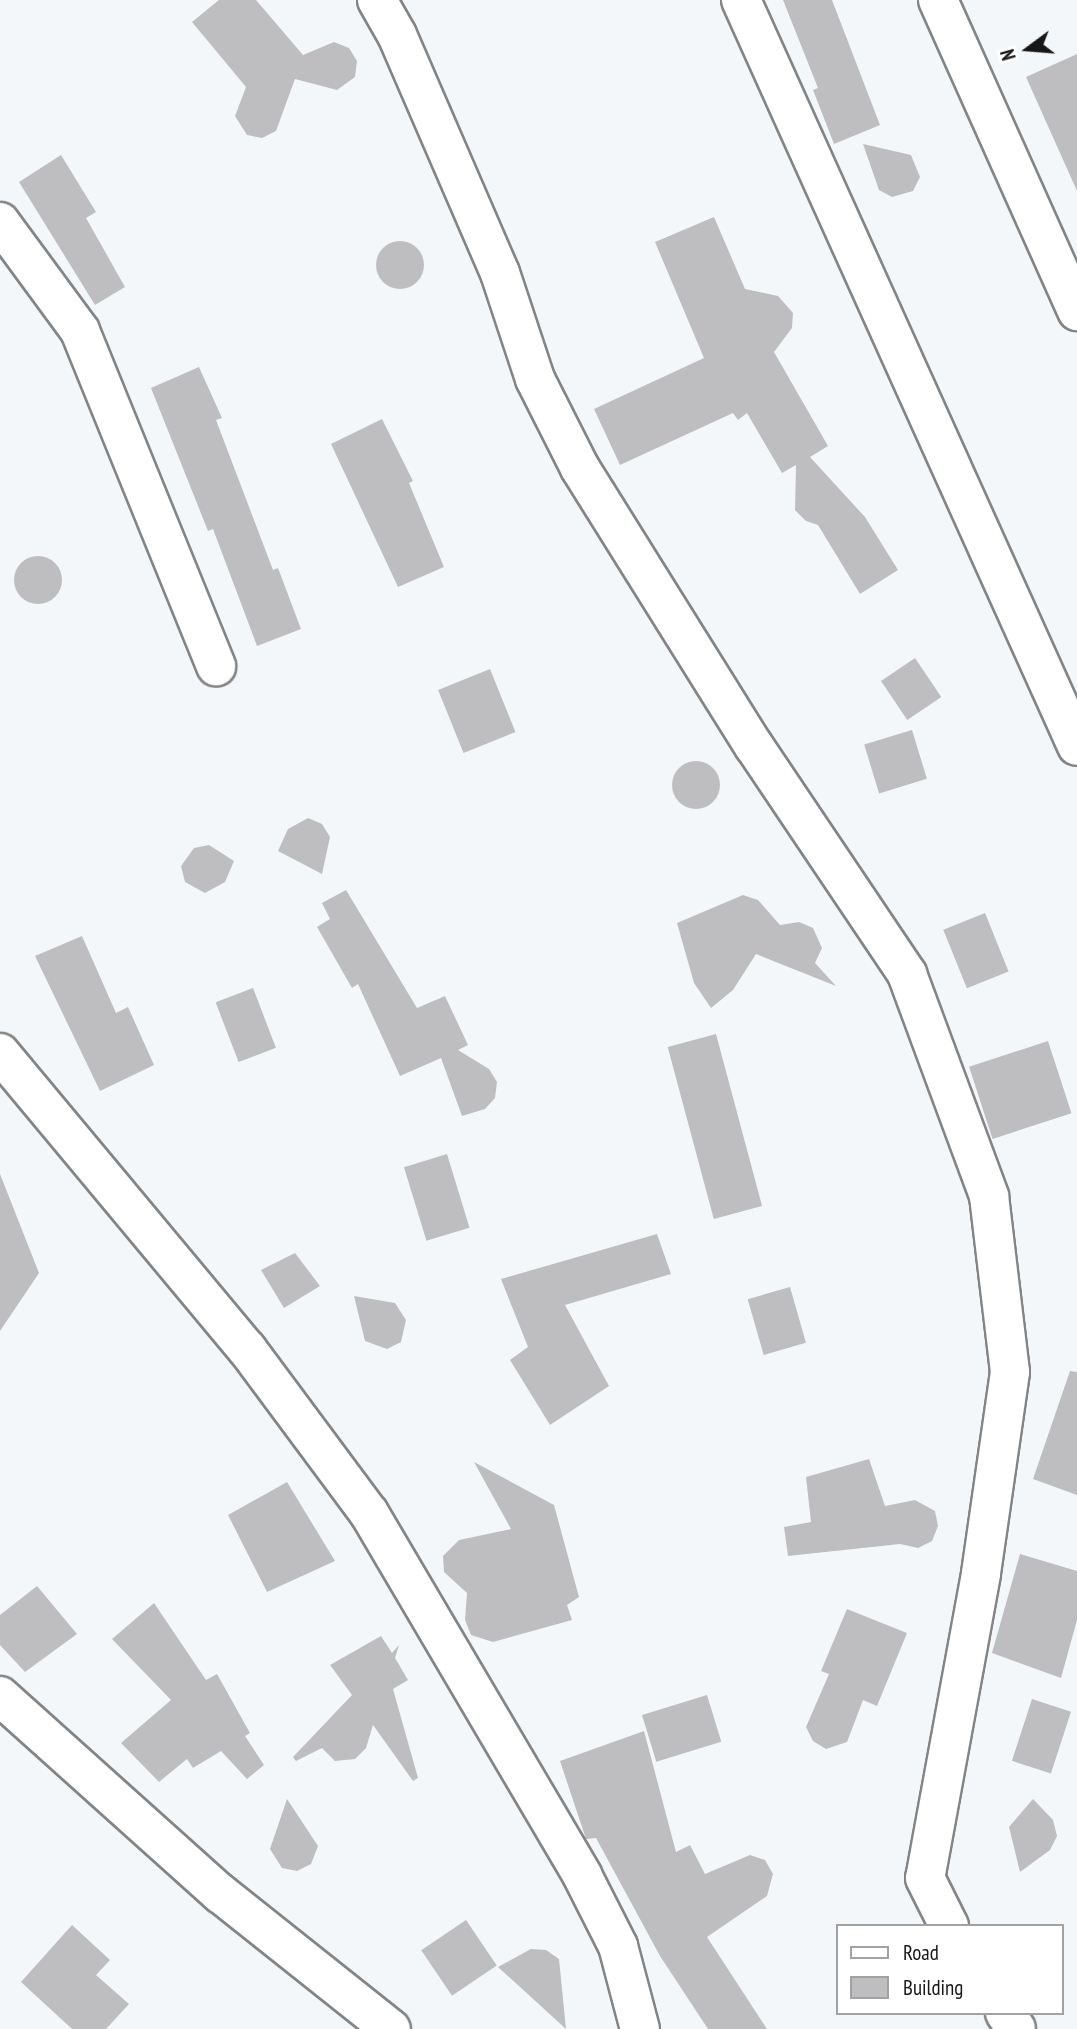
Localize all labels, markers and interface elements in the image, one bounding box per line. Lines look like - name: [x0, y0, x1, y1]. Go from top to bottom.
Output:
- north arrow: [993, 14, 1063, 84]
- text: N: [995, 47, 1021, 63]
- legend: [836, 1924, 1063, 2015]
- text: Road: [903, 1939, 939, 1966]
- text: Building: [903, 1974, 963, 2001]

